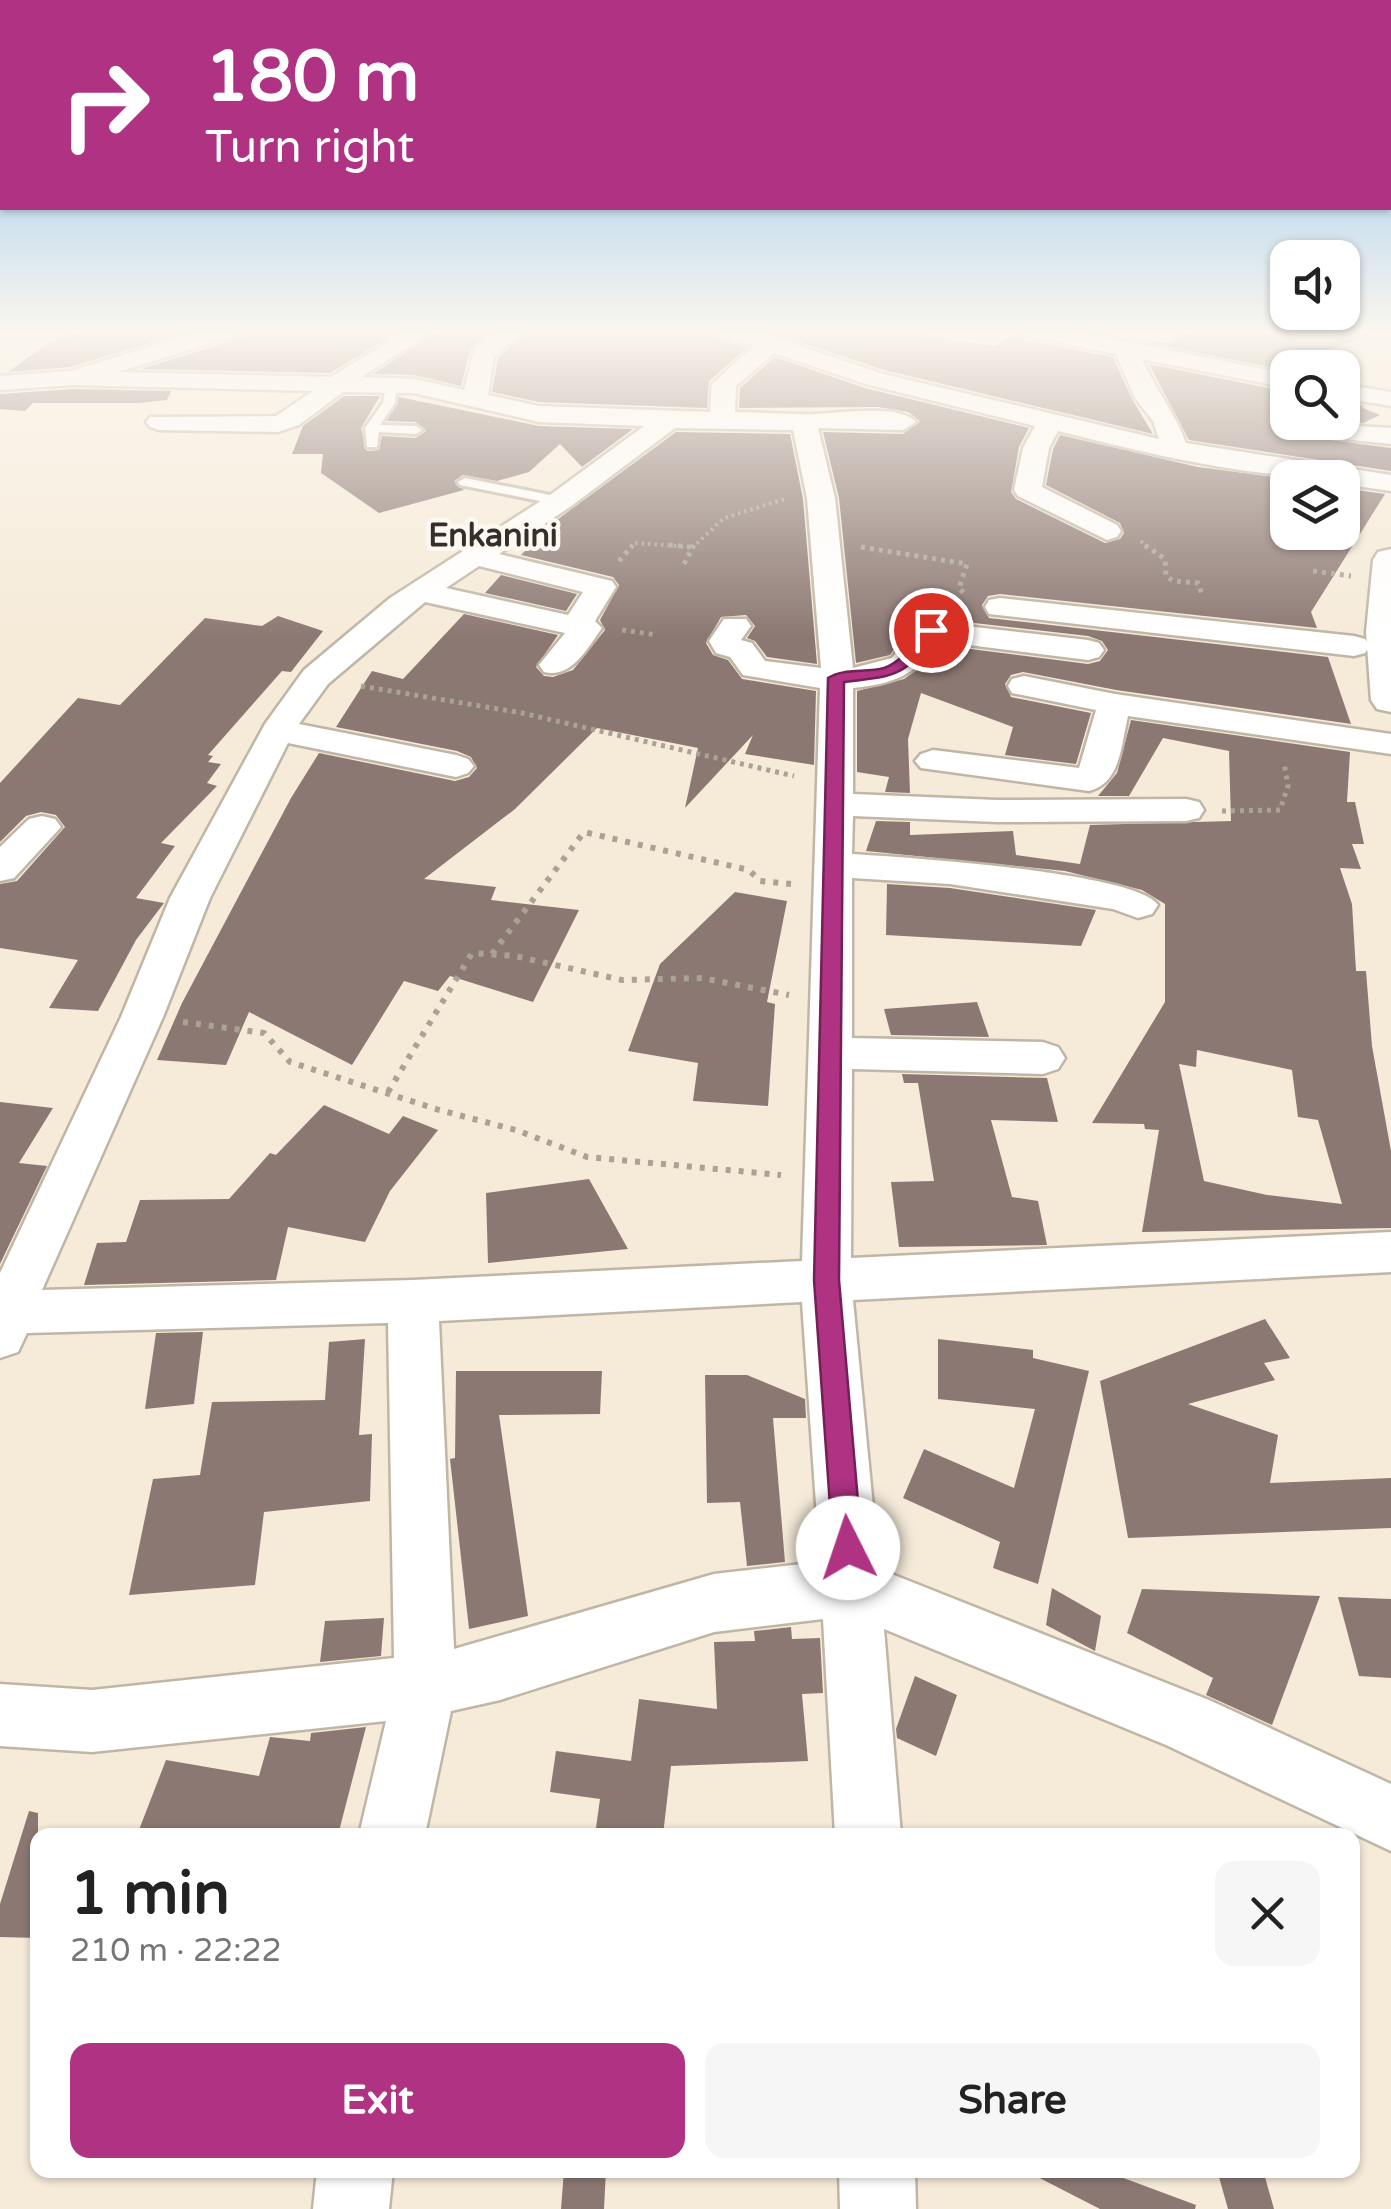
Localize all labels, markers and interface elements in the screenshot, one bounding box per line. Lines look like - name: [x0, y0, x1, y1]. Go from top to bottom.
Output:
- text: 180 m: [205, 36, 419, 120]
- icon: right: [40, 40, 170, 170]
- text: Turn right: [205, 121, 414, 175]
- map controls: [1270, 240, 1360, 550]
- button: sound: [1270, 240, 1360, 330]
- button: search: [1270, 350, 1360, 440]
- button: layers: [1270, 460, 1360, 550]
- district label: Enkanini: [428, 517, 558, 555]
- pin: [889, 588, 974, 673]
- icon: arrive: [904, 603, 959, 658]
- position arrow: [796, 1496, 900, 1600]
- text: 1 min: [70, 1858, 230, 1930]
- button: close: [1215, 1861, 1320, 1966]
- text: 210 m · 22:22: [70, 1932, 282, 1970]
- button: Exit: [70, 2043, 685, 2158]
- button: Share: [705, 2043, 1320, 2158]

